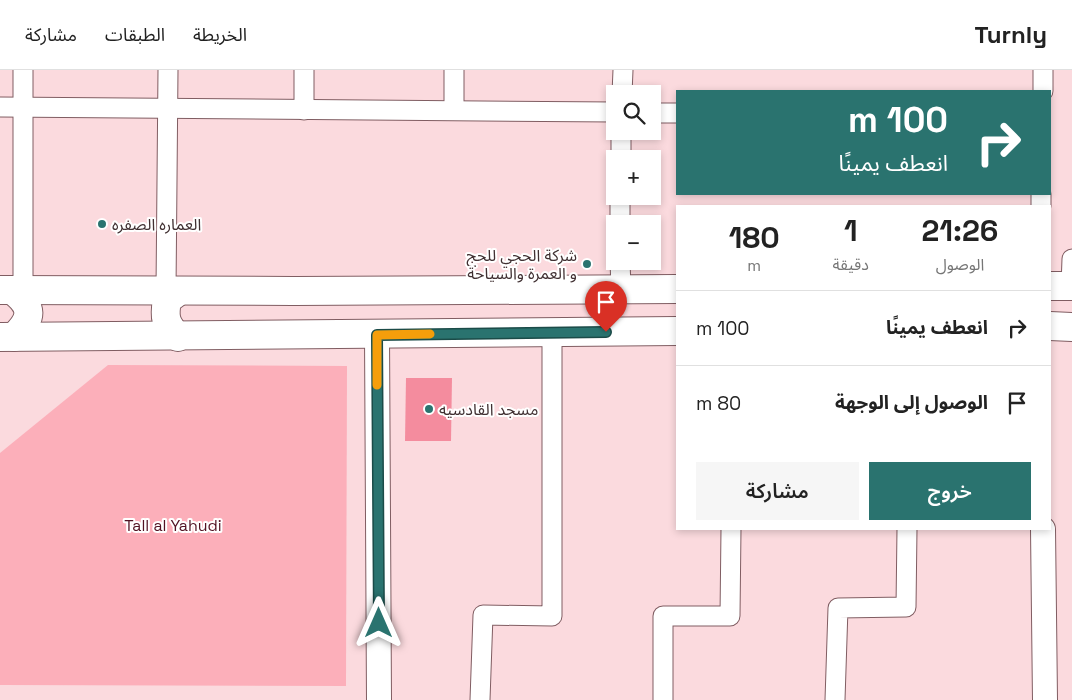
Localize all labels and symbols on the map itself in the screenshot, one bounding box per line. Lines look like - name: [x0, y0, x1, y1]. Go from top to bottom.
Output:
- place label: العماره الصفره: [112, 214, 201, 235]
- marker: العماره الصفره: [96, 218, 108, 230]
- place label: شركة الحجي للحج و العمرة والسياحة: [467, 245, 577, 284]
- marker: شركة الحجي للحج و العمرة والسياحة: [581, 258, 593, 270]
- pin: [585, 281, 627, 332]
- place label: مسجد القادسيه: [439, 399, 538, 420]
- marker: مسجد القادسيه: [423, 403, 435, 415]
- park label: Tall al Yahudi: [124, 515, 222, 536]
- position arrow: [352, 596, 404, 648]

